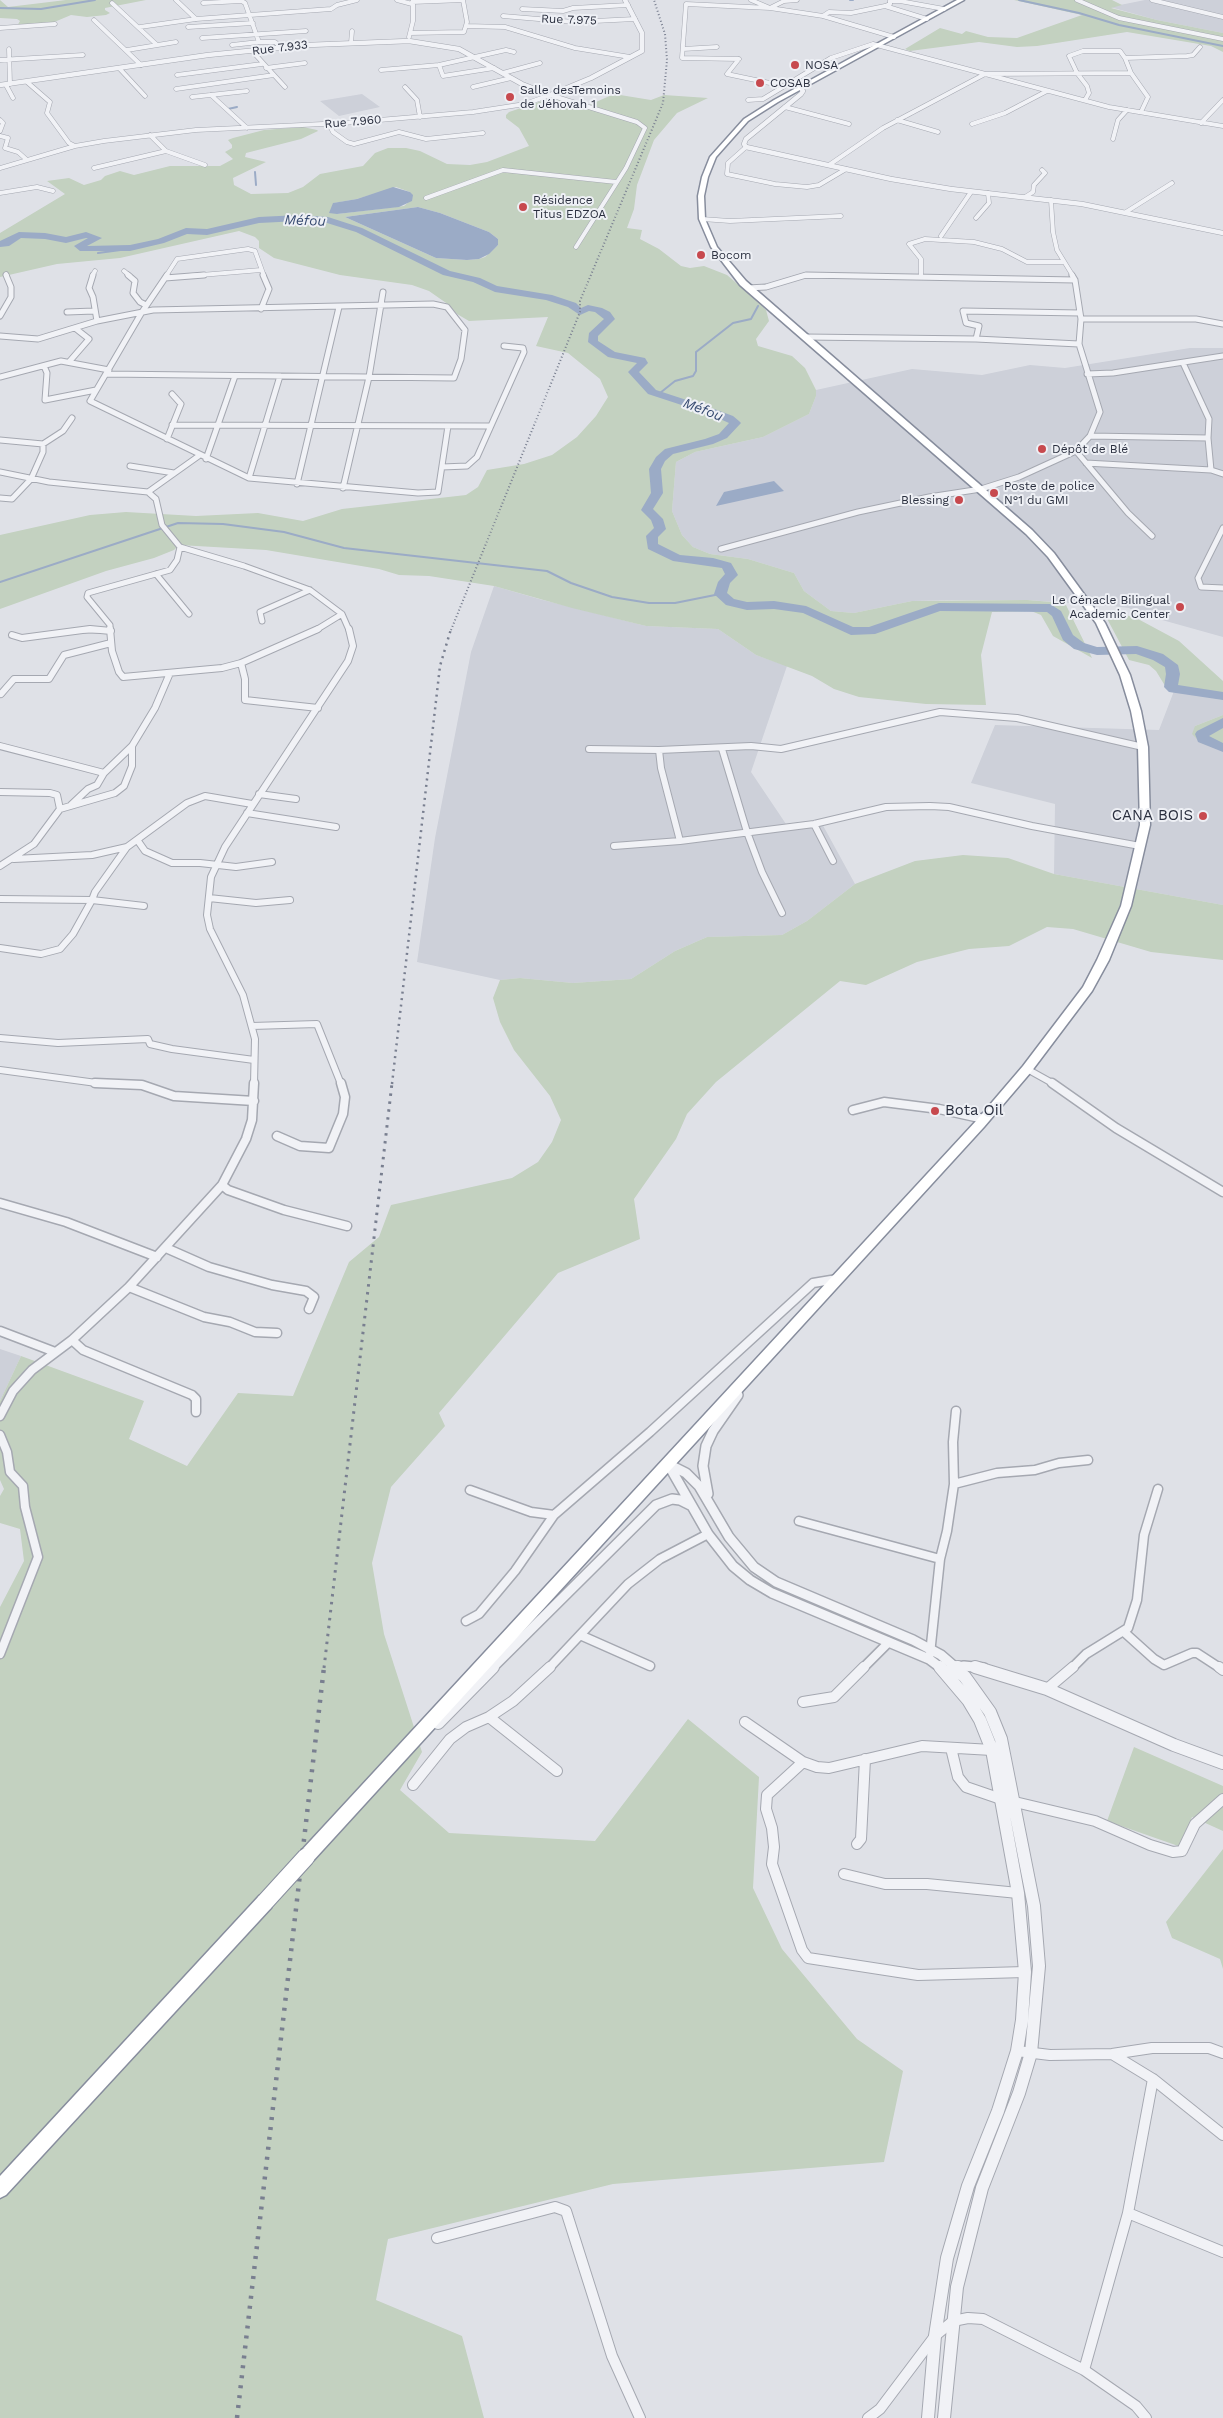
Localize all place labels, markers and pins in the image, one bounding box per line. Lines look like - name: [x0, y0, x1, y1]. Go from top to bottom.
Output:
- place label: NOSA: [805, 58, 838, 72]
- marker: NOSA: [789, 59, 801, 71]
- place label: COSAB: [770, 76, 811, 90]
- marker: COSAB: [754, 77, 766, 89]
- place label: Salle desTemoins de Jéhovah 1: [520, 83, 621, 111]
- marker: Salle desTemoins de Jéhovah 1: [504, 91, 516, 103]
- place label: Résidence Titus EDZOA: [533, 193, 606, 221]
- marker: Résidence Titus EDZOA: [517, 201, 529, 213]
- place label: Bocom: [711, 248, 751, 262]
- marker: Bocom: [695, 249, 707, 261]
- place label: Dépôt de Blé: [1052, 442, 1128, 456]
- marker: Dépôt de Blé: [1036, 443, 1048, 455]
- place label: Poste de police N°1 du GMI: [1004, 479, 1095, 507]
- marker: Poste de police N°1 du GMI: [988, 487, 1000, 499]
- place label: Blessing: [901, 493, 949, 507]
- marker: Blessing: [953, 494, 965, 506]
- place label: Le Cénacle Bilingual Academic Center: [1052, 593, 1170, 621]
- marker: Le Cénacle Bilingual Academic Center: [1174, 601, 1186, 613]
- place label: CANA BOIS: [1112, 807, 1193, 825]
- marker: CANA BOIS: [1197, 810, 1209, 822]
- place label: Bota Oil: [945, 1102, 1003, 1120]
- marker: Bota Oil: [929, 1105, 941, 1117]

